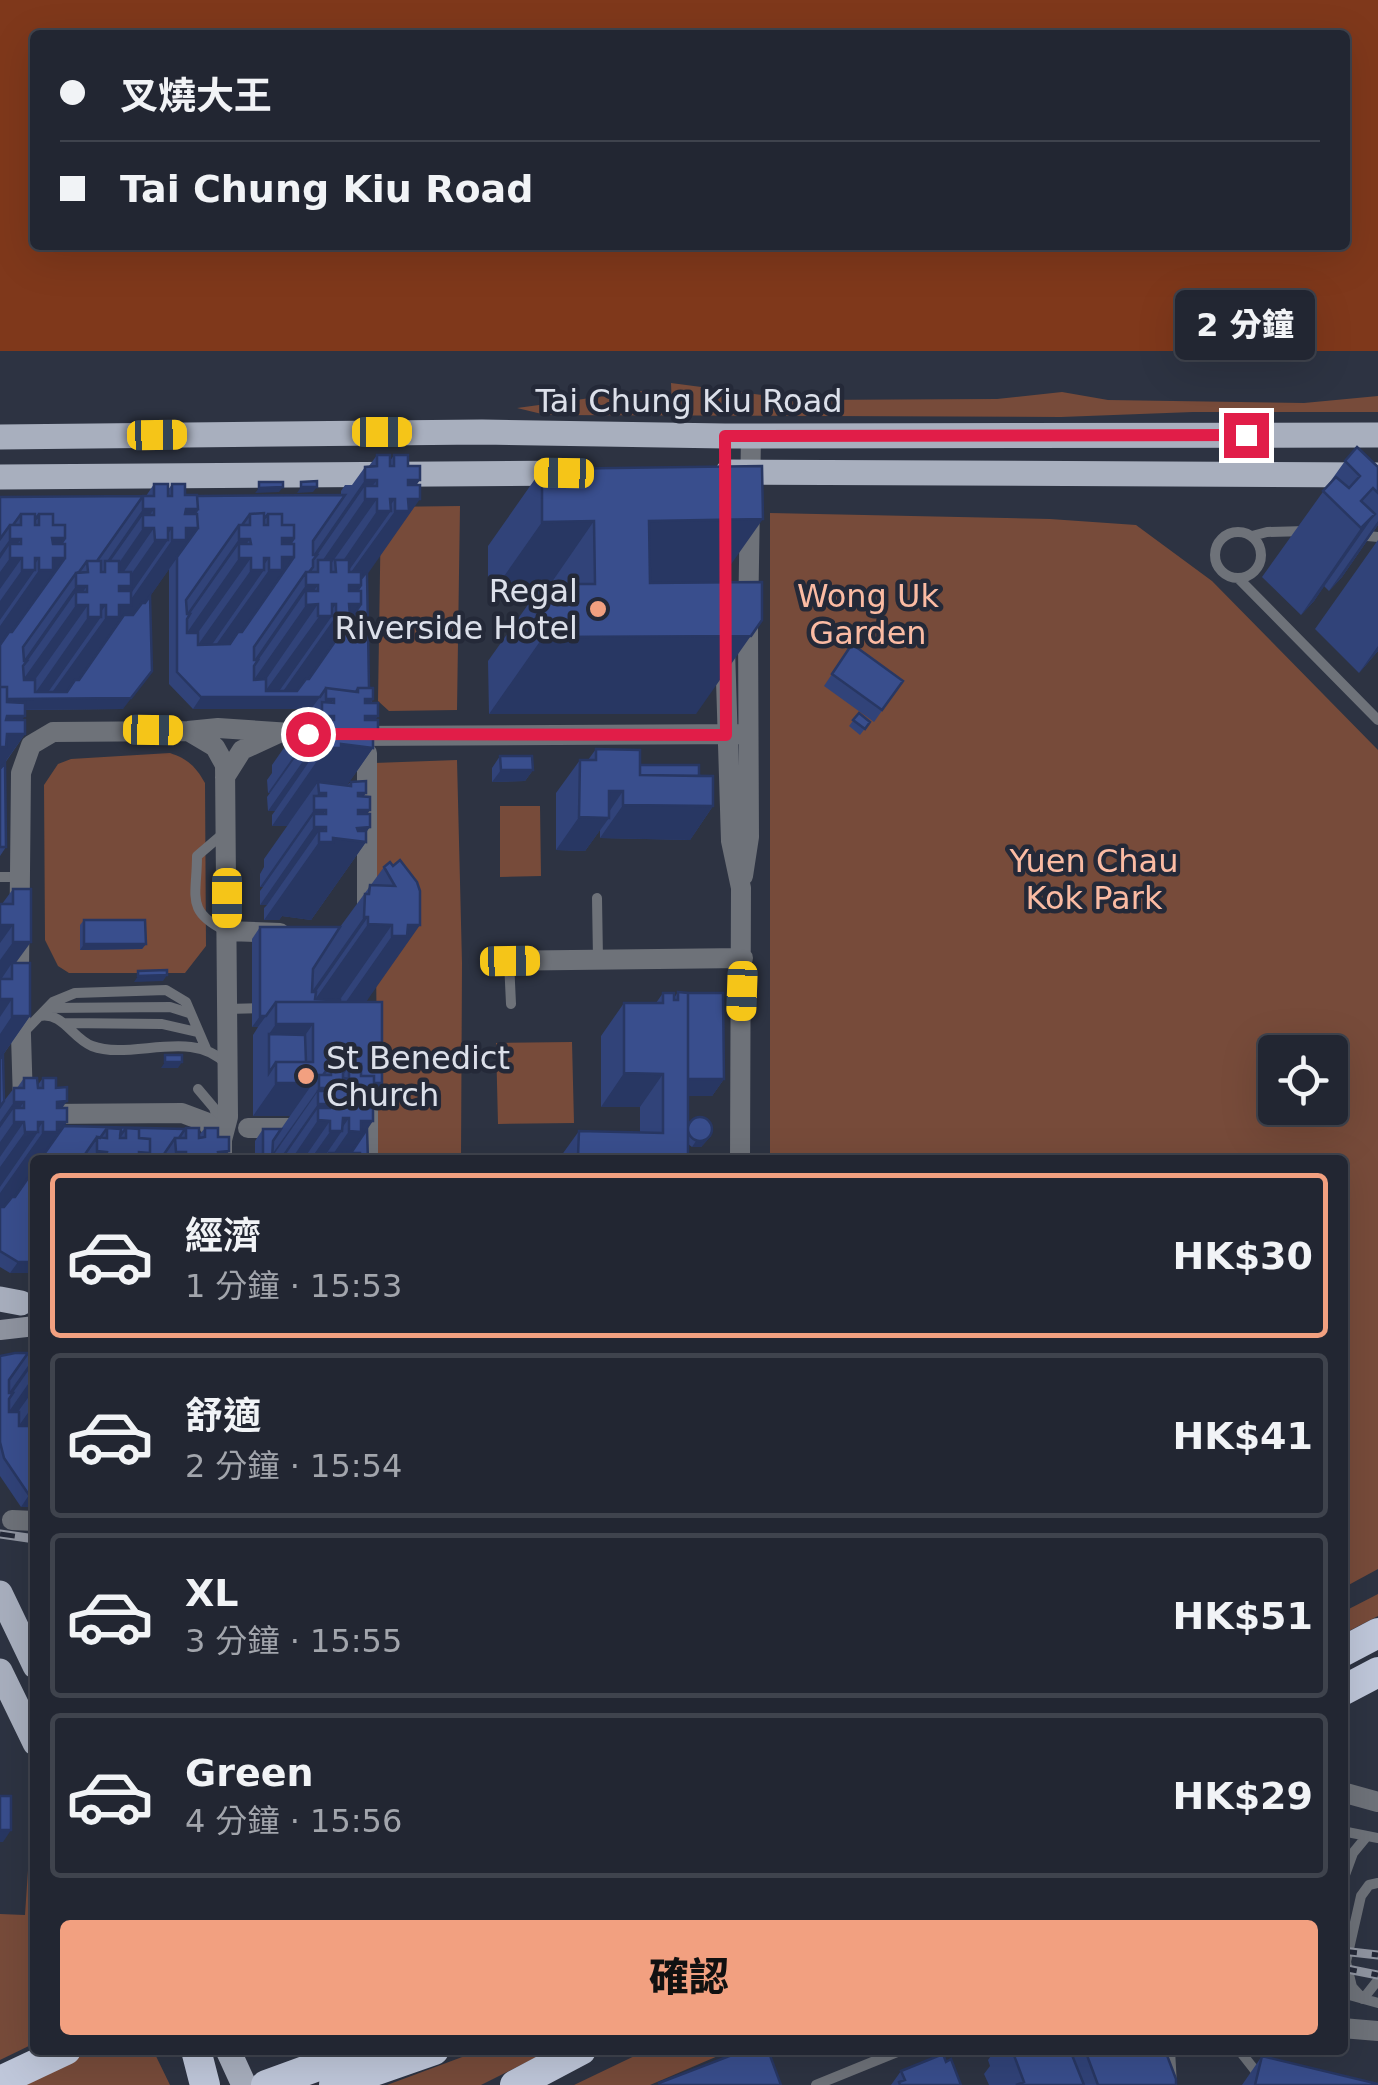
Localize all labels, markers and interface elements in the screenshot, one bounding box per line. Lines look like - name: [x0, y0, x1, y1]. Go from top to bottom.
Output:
- text: 叉燒大王: [120, 74, 272, 118]
- text: Tai Chung Kiu Road: [120, 167, 533, 211]
- callout: 2 分鐘: [1176, 290, 1316, 360]
- text: 2 分鐘: [1196, 306, 1294, 344]
- street label: Tai Chung Kiu Road: [534, 382, 843, 420]
- route end: [1224, 413, 1269, 458]
- car: [352, 417, 412, 447]
- car: [127, 419, 187, 451]
- car: [534, 457, 594, 489]
- place label: Regal Riverside Hotel: [335, 572, 578, 647]
- park label: Wong Uk Garden: [797, 577, 940, 652]
- marker: Regal Riverside Hotel: [587, 598, 609, 620]
- route start: [286, 712, 331, 757]
- car: [123, 714, 183, 746]
- park label: Yuen Chau Kok Park: [1009, 842, 1178, 917]
- car: [212, 868, 242, 928]
- car: [480, 945, 540, 977]
- car: [726, 960, 758, 1022]
- map controls: [1258, 1035, 1348, 1125]
- button: locate: [1258, 1035, 1348, 1125]
- place label: St Benedict Church: [326, 1039, 510, 1114]
- marker: St Benedict Church: [295, 1065, 317, 1087]
- icon: car: [65, 1211, 155, 1301]
- text: 經濟: [185, 1214, 261, 1258]
- text: HK$30: [1172, 1234, 1313, 1278]
- text: 1 分鐘 · 15:53: [185, 1267, 402, 1305]
- icon: car: [65, 1391, 155, 1481]
- text: 舒適: [185, 1394, 261, 1438]
- text: HK$41: [1172, 1414, 1313, 1458]
- text: 2 分鐘 · 15:54: [185, 1447, 402, 1485]
- icon: car: [65, 1571, 155, 1661]
- text: XL: [185, 1571, 239, 1615]
- text: HK$51: [1172, 1594, 1313, 1638]
- text: 3 分鐘 · 15:55: [185, 1622, 402, 1660]
- icon: car: [65, 1751, 155, 1841]
- text: Green: [185, 1751, 314, 1795]
- text: HK$29: [1172, 1774, 1313, 1818]
- text: 4 分鐘 · 15:56: [185, 1802, 402, 1840]
- button: 確認: [60, 1920, 1318, 2035]

